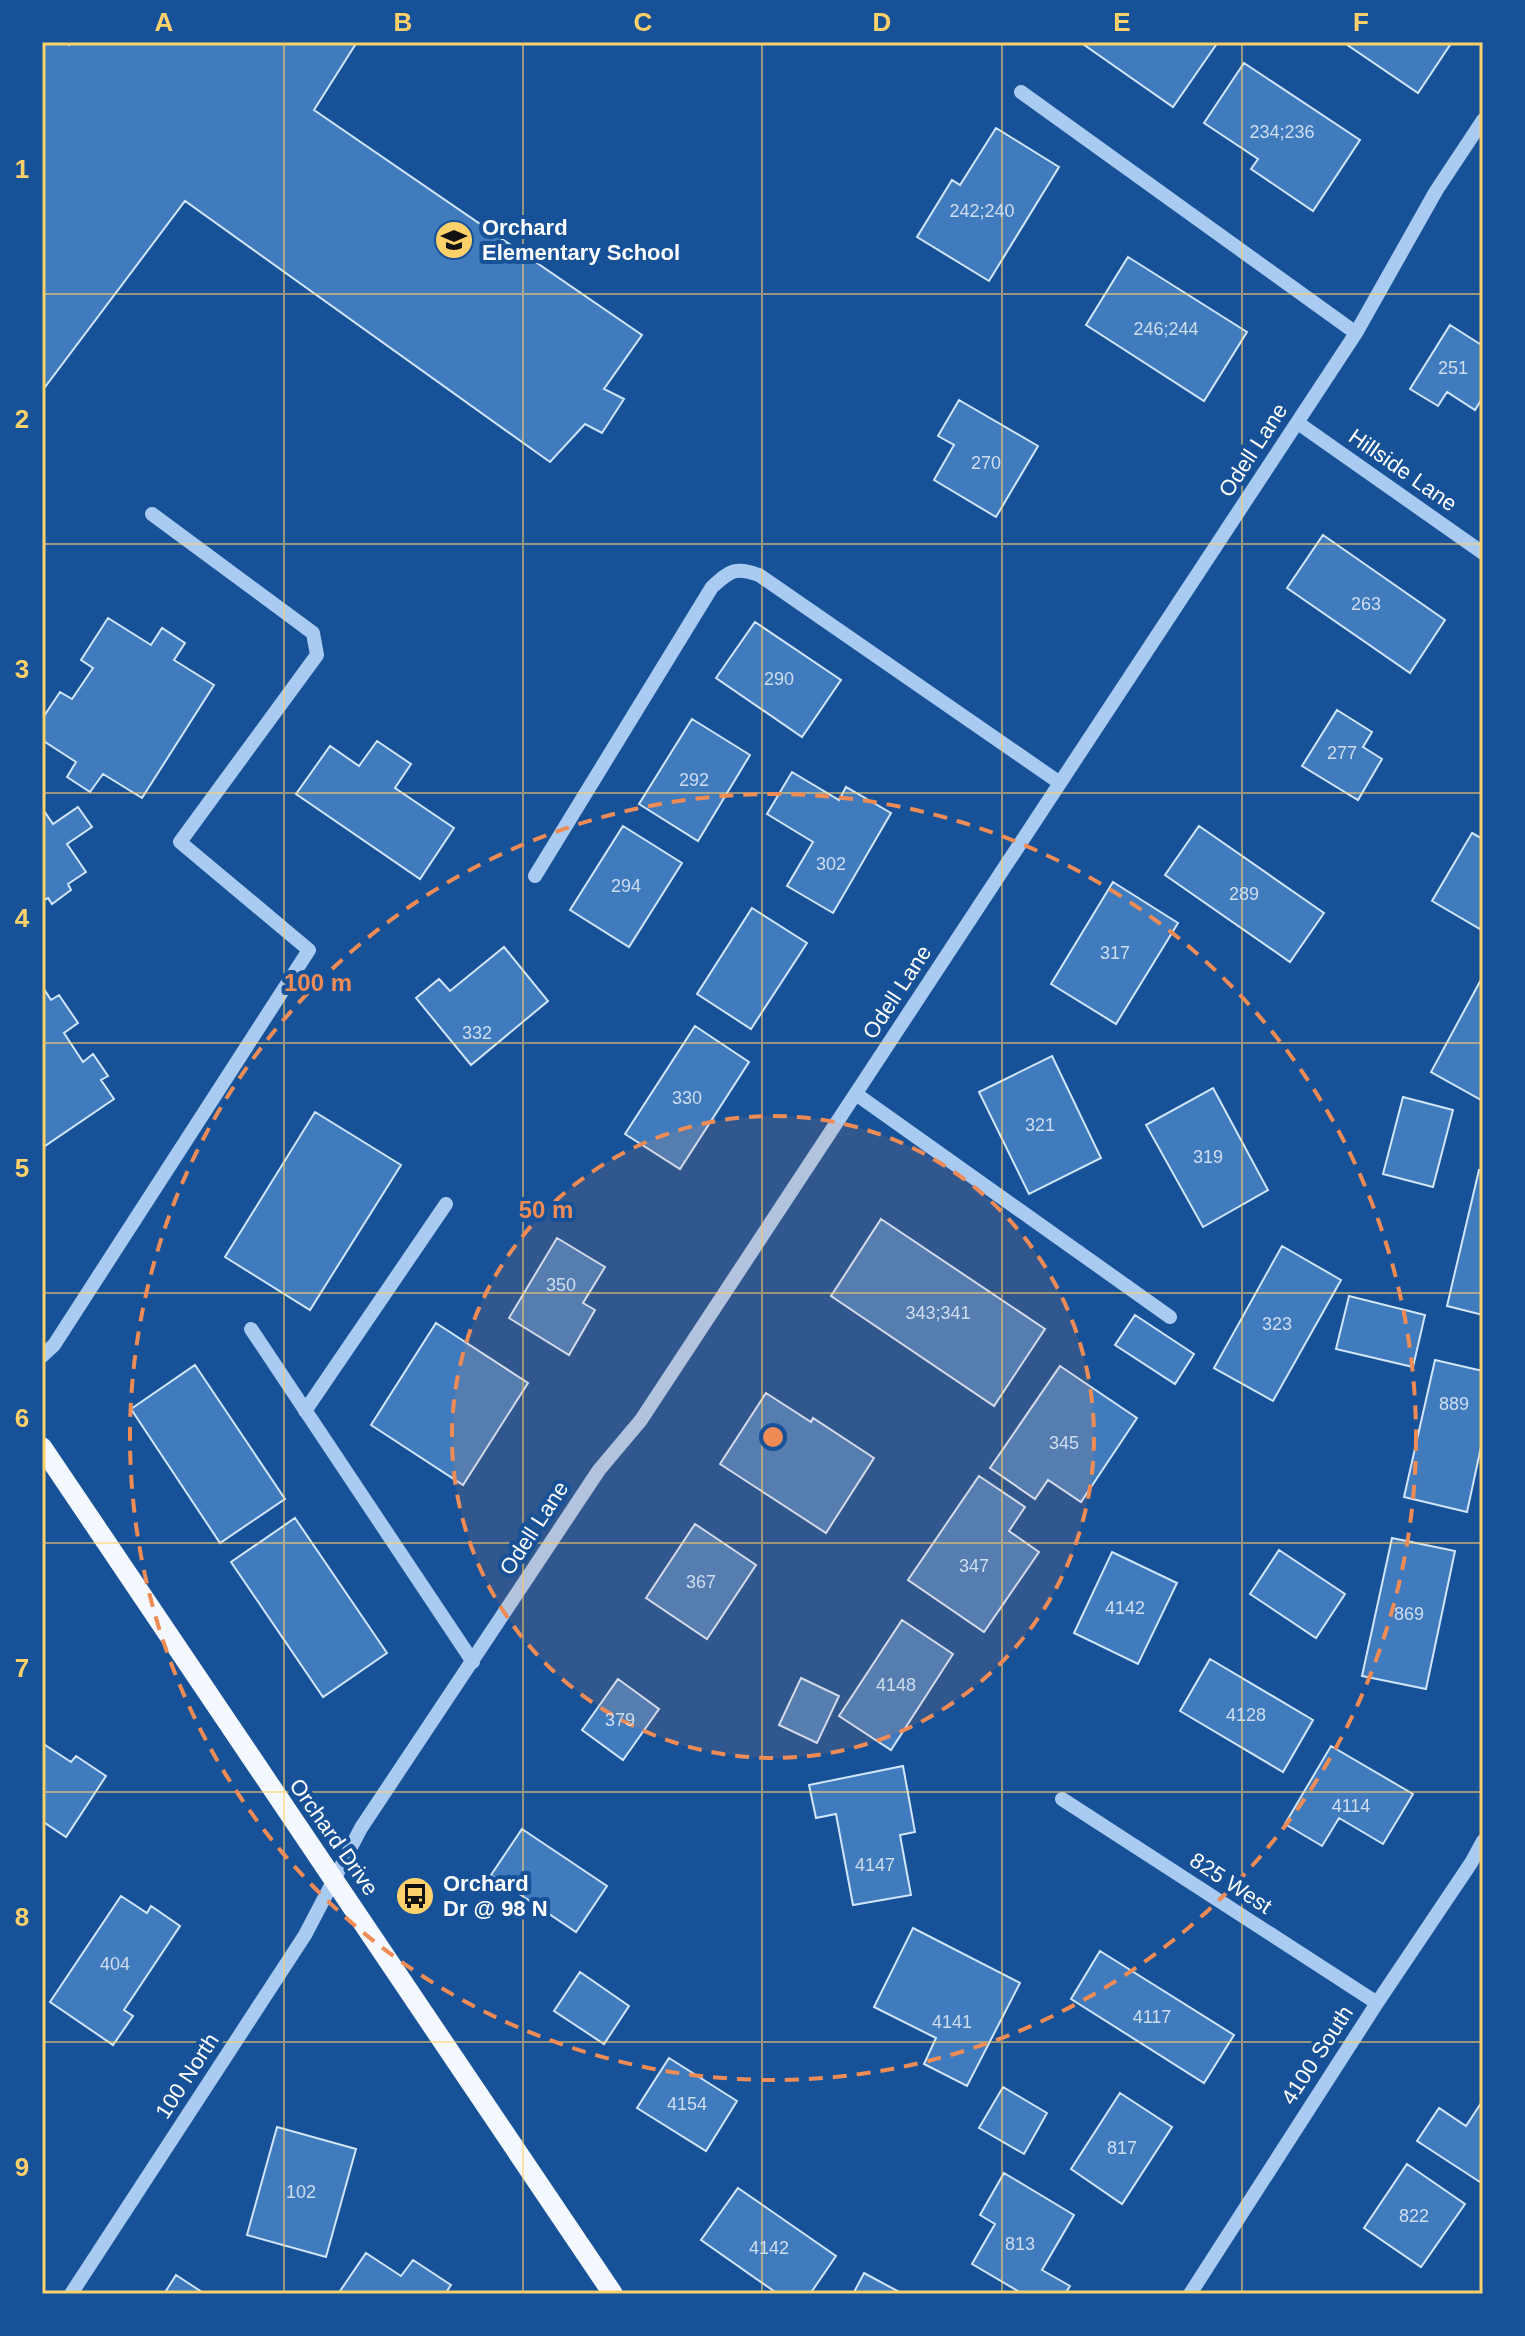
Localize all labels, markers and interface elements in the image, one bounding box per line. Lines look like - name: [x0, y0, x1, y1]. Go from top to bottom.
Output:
- text: A: [155, 7, 174, 37]
- text: B: [394, 7, 412, 37]
- text: C: [634, 7, 653, 37]
- text: D: [873, 7, 891, 37]
- text: E: [1113, 7, 1131, 37]
- text: F: [1353, 7, 1369, 37]
- house number: 234;236: [1249, 122, 1315, 142]
- text: 1: [15, 154, 29, 184]
- house number: 242;240: [949, 201, 1015, 221]
- place label: Orchard Elementary School: [482, 215, 680, 265]
- school or university icon: Orchard Elementary School: [433, 219, 475, 261]
- house number: 246;244: [1133, 319, 1199, 339]
- house number: 251: [1438, 358, 1468, 378]
- street label: Odell Lane: [1214, 399, 1292, 501]
- text: 2: [15, 404, 29, 434]
- street label: Hillside Lane: [1344, 424, 1462, 516]
- house number: 270: [971, 453, 1001, 473]
- house number: 263: [1351, 594, 1381, 614]
- text: 3: [15, 654, 29, 684]
- house number: 290: [764, 669, 794, 689]
- house number: 277: [1327, 743, 1357, 763]
- house number: 292: [679, 770, 709, 790]
- house number: 302: [816, 854, 846, 874]
- house number: 294: [611, 876, 641, 896]
- house number: 289: [1229, 884, 1259, 904]
- text: 4: [15, 903, 30, 933]
- street label: Odell Lane: [858, 941, 936, 1043]
- house number: 317: [1100, 943, 1130, 963]
- text: 100 m: [284, 969, 352, 996]
- house number: 332: [462, 1023, 492, 1043]
- house number: 330: [672, 1088, 702, 1108]
- house number: 321: [1025, 1115, 1055, 1135]
- house number: 319: [1193, 1147, 1223, 1167]
- text: 5: [15, 1153, 29, 1183]
- text: 50 m: [519, 1196, 573, 1223]
- house number: 350: [546, 1275, 576, 1295]
- house number: 343;341: [905, 1303, 971, 1323]
- house number: 323: [1262, 1314, 1292, 1334]
- house number: 889: [1439, 1394, 1469, 1414]
- text: 6: [15, 1403, 29, 1433]
- centre of rings: [759, 1423, 787, 1451]
- house number: 345: [1049, 1433, 1079, 1453]
- street label: Odell Lane: [495, 1477, 573, 1579]
- house number: 347: [959, 1556, 989, 1576]
- house number: 367: [686, 1572, 716, 1592]
- house number: 4142: [1105, 1598, 1145, 1618]
- house number: 869: [1394, 1604, 1424, 1624]
- text: 7: [15, 1653, 29, 1683]
- house number: 4148: [876, 1675, 916, 1695]
- house number: 4128: [1226, 1705, 1266, 1725]
- house number: 379: [605, 1710, 635, 1730]
- street label: Orchard Drive: [284, 1774, 384, 1900]
- house number: 4114: [1332, 1796, 1370, 1816]
- street label: 825 West: [1185, 1847, 1277, 1919]
- house number: 4147: [855, 1855, 895, 1875]
- place label: Orchard Dr @ 98 N: [443, 1871, 548, 1921]
- bus stop icon: Orchard Dr @ 98 N: [394, 1875, 436, 1917]
- text: 8: [15, 1902, 29, 1932]
- house number: 404: [100, 1954, 130, 1974]
- street label: 4100 South: [1276, 2001, 1358, 2109]
- house number: 4117: [1133, 2007, 1171, 2027]
- house number: 4141: [932, 2012, 972, 2032]
- street label: 100 North: [150, 2029, 224, 2123]
- house number: 4154: [667, 2094, 707, 2114]
- house number: 817: [1107, 2138, 1137, 2158]
- text: 9: [15, 2152, 29, 2182]
- house number: 102: [286, 2182, 316, 2202]
- house number: 822: [1399, 2206, 1429, 2226]
- house number: 813: [1005, 2234, 1035, 2254]
- house number: 4142: [749, 2238, 789, 2258]

